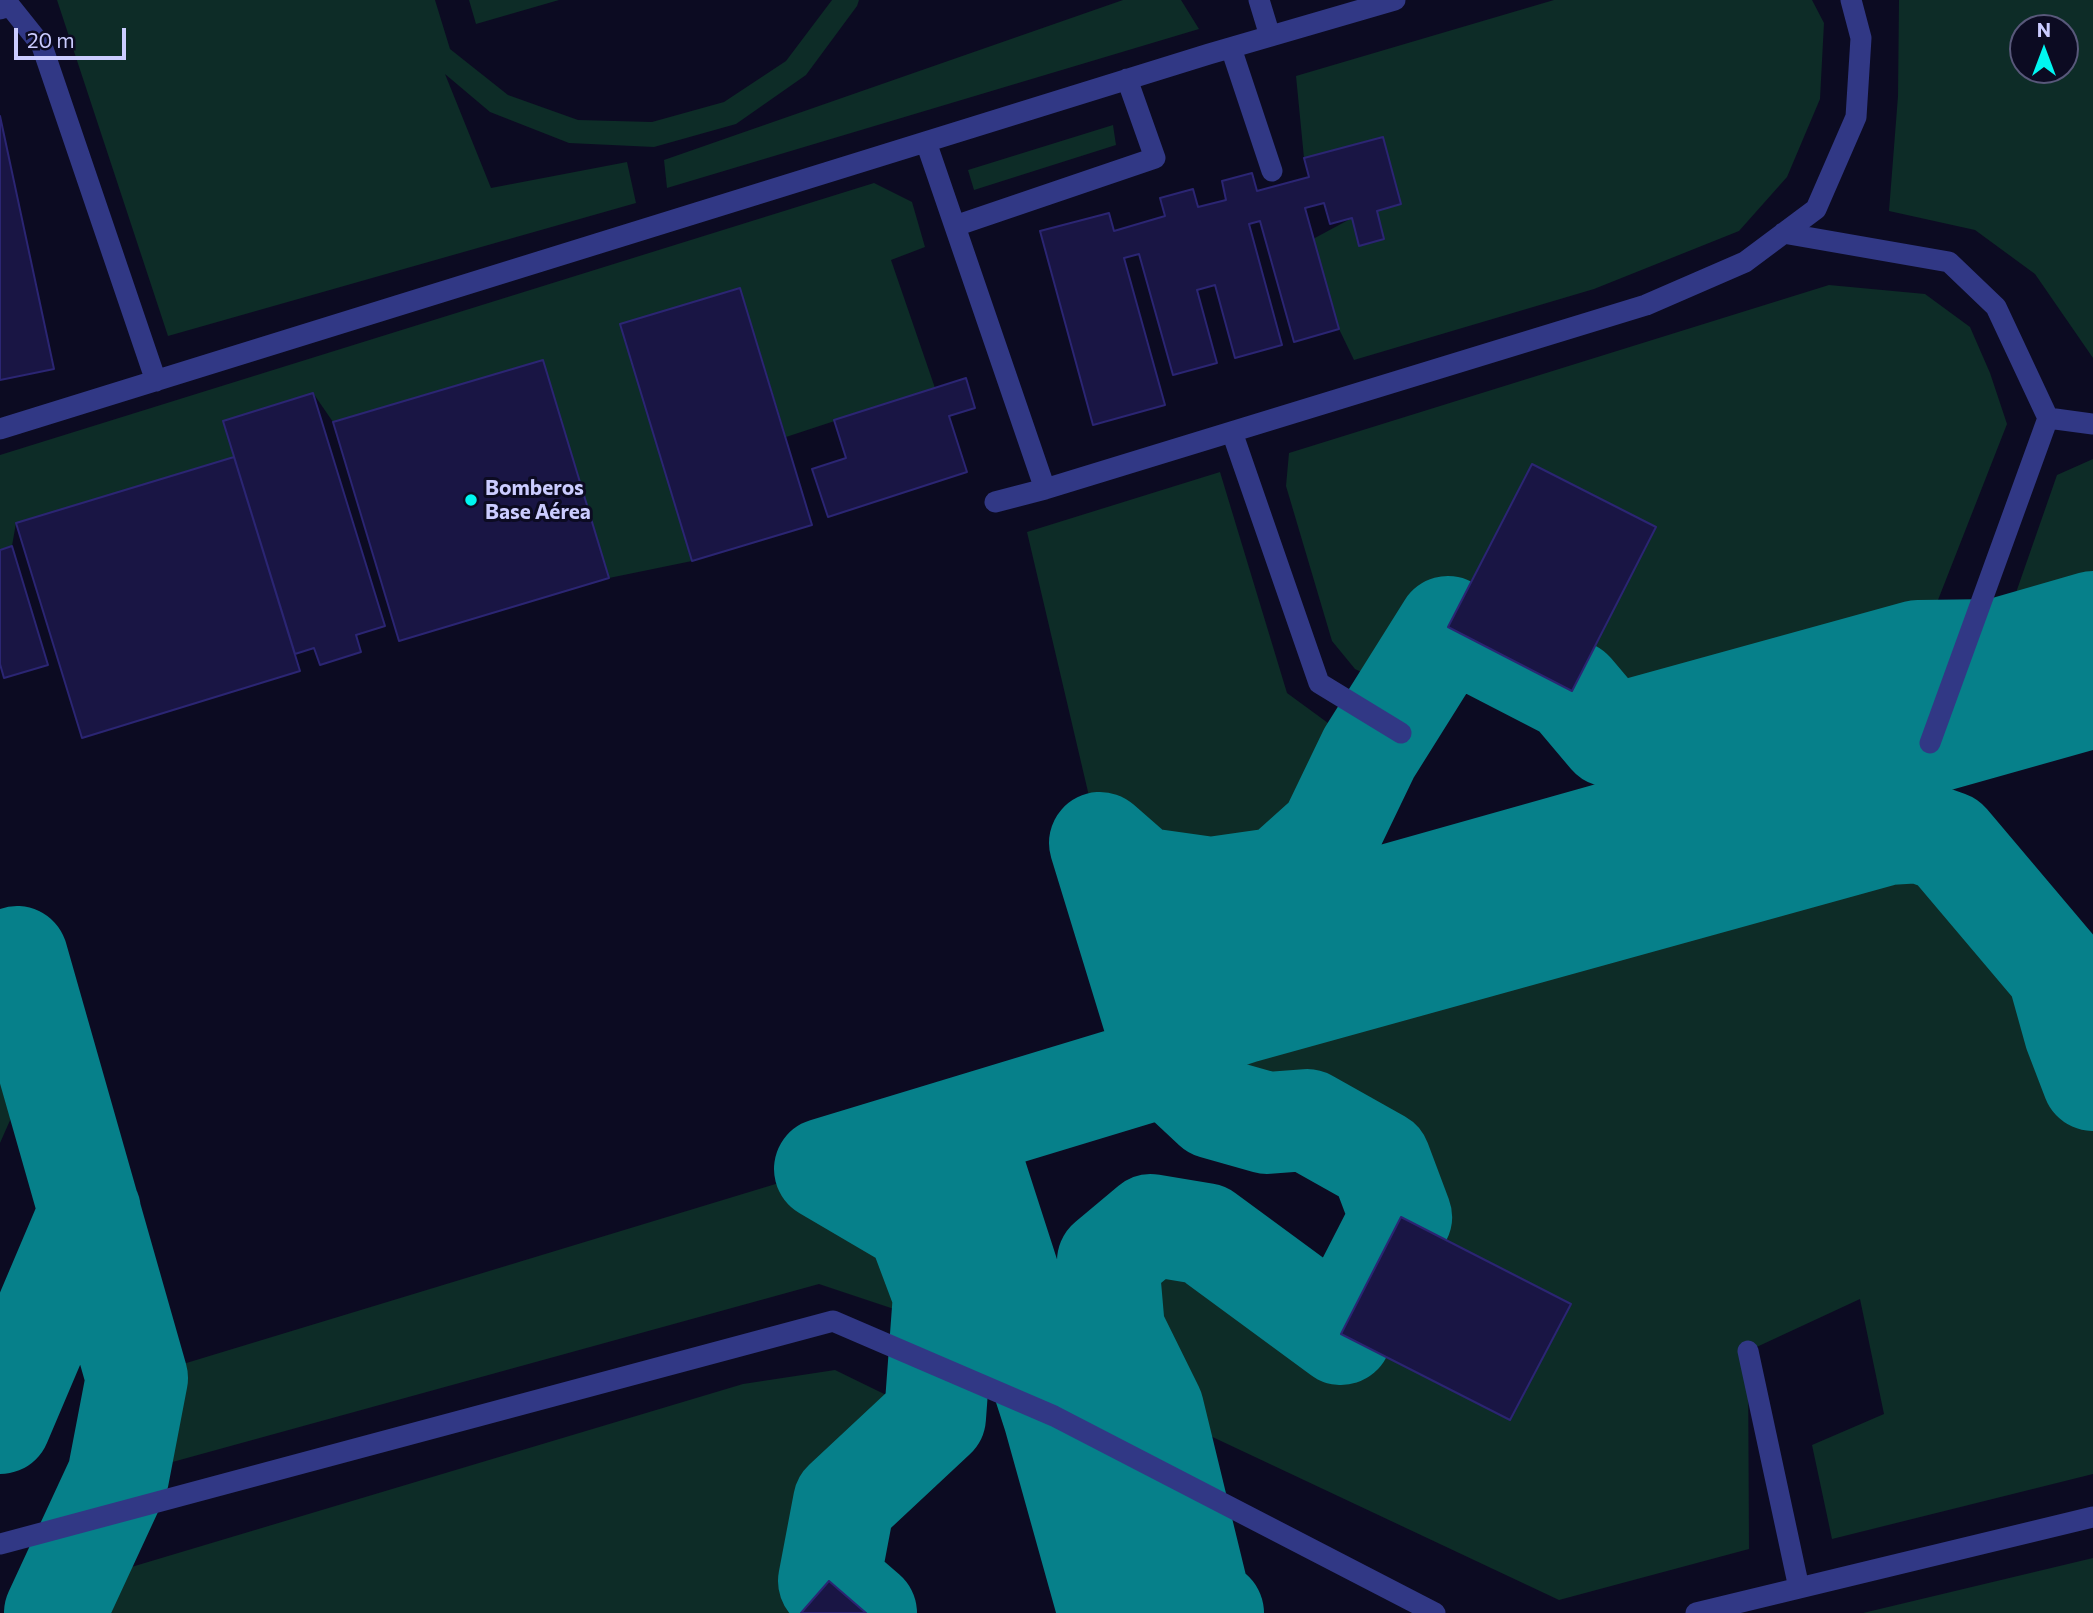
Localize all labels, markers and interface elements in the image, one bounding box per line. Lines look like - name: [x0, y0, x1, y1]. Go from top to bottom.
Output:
- scale bar: [18, 14, 130, 58]
- north arrow: [2009, 14, 2079, 84]
- text: N: [2037, 18, 2051, 41]
- text: 20 m: [27, 27, 75, 52]
- place label: Bomberos Base Aérea: [485, 475, 591, 525]
- marker: Bomberos Base Aérea: [463, 492, 479, 508]

